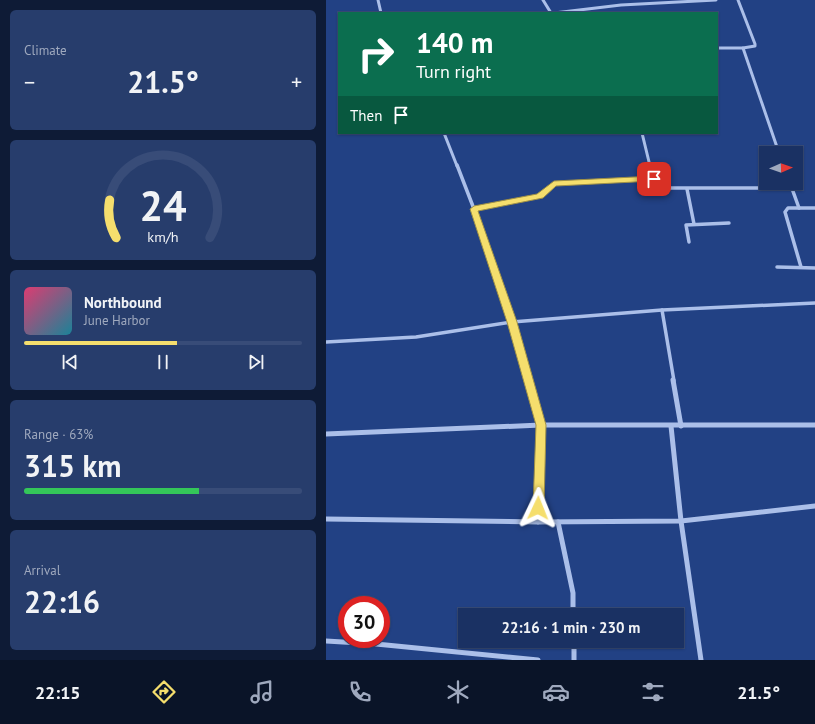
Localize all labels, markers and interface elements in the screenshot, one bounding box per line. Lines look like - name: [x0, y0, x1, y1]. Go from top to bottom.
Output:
- text: 140 m: [416, 24, 493, 61]
- icon: right: [350, 28, 402, 80]
- text: Climate: [24, 42, 67, 59]
- text: Turn right: [416, 60, 491, 83]
- text: 21.5°: [127, 62, 199, 101]
- text: −: [24, 68, 35, 96]
- text: +: [291, 68, 302, 96]
- icon: arrive: [390, 104, 412, 126]
- text: Then: [350, 106, 382, 125]
- north arrow: [759, 146, 803, 190]
- map controls: [759, 146, 803, 190]
- pin: [637, 162, 671, 196]
- icon: arrive: [643, 168, 665, 190]
- text: 24: [139, 179, 187, 232]
- text: km/h: [147, 227, 179, 246]
- text: Northbound: [84, 293, 161, 312]
- text: June Harbor: [84, 312, 150, 329]
- icon: previous: [59, 351, 81, 373]
- icon: pause: [152, 351, 174, 373]
- icon: next: [245, 351, 267, 373]
- text: Range · 63%: [24, 426, 93, 443]
- text: 315 km: [24, 446, 122, 485]
- position arrow: [517, 487, 559, 529]
- text: Arrival: [24, 562, 60, 579]
- text: 22:16: [24, 582, 100, 621]
- speed limit sign: 30: [338, 596, 390, 648]
- text: 22:16 · 1 min · 230 m: [502, 618, 640, 637]
- icon: directions: [150, 678, 178, 706]
- icon: music: [248, 678, 276, 706]
- icon: phone: [346, 678, 374, 706]
- icon: climate: [444, 678, 472, 706]
- icon: car: [542, 678, 570, 706]
- icon: filters: [639, 678, 667, 706]
- text: 22:15: [35, 681, 81, 704]
- text: 21.5°: [737, 681, 780, 704]

